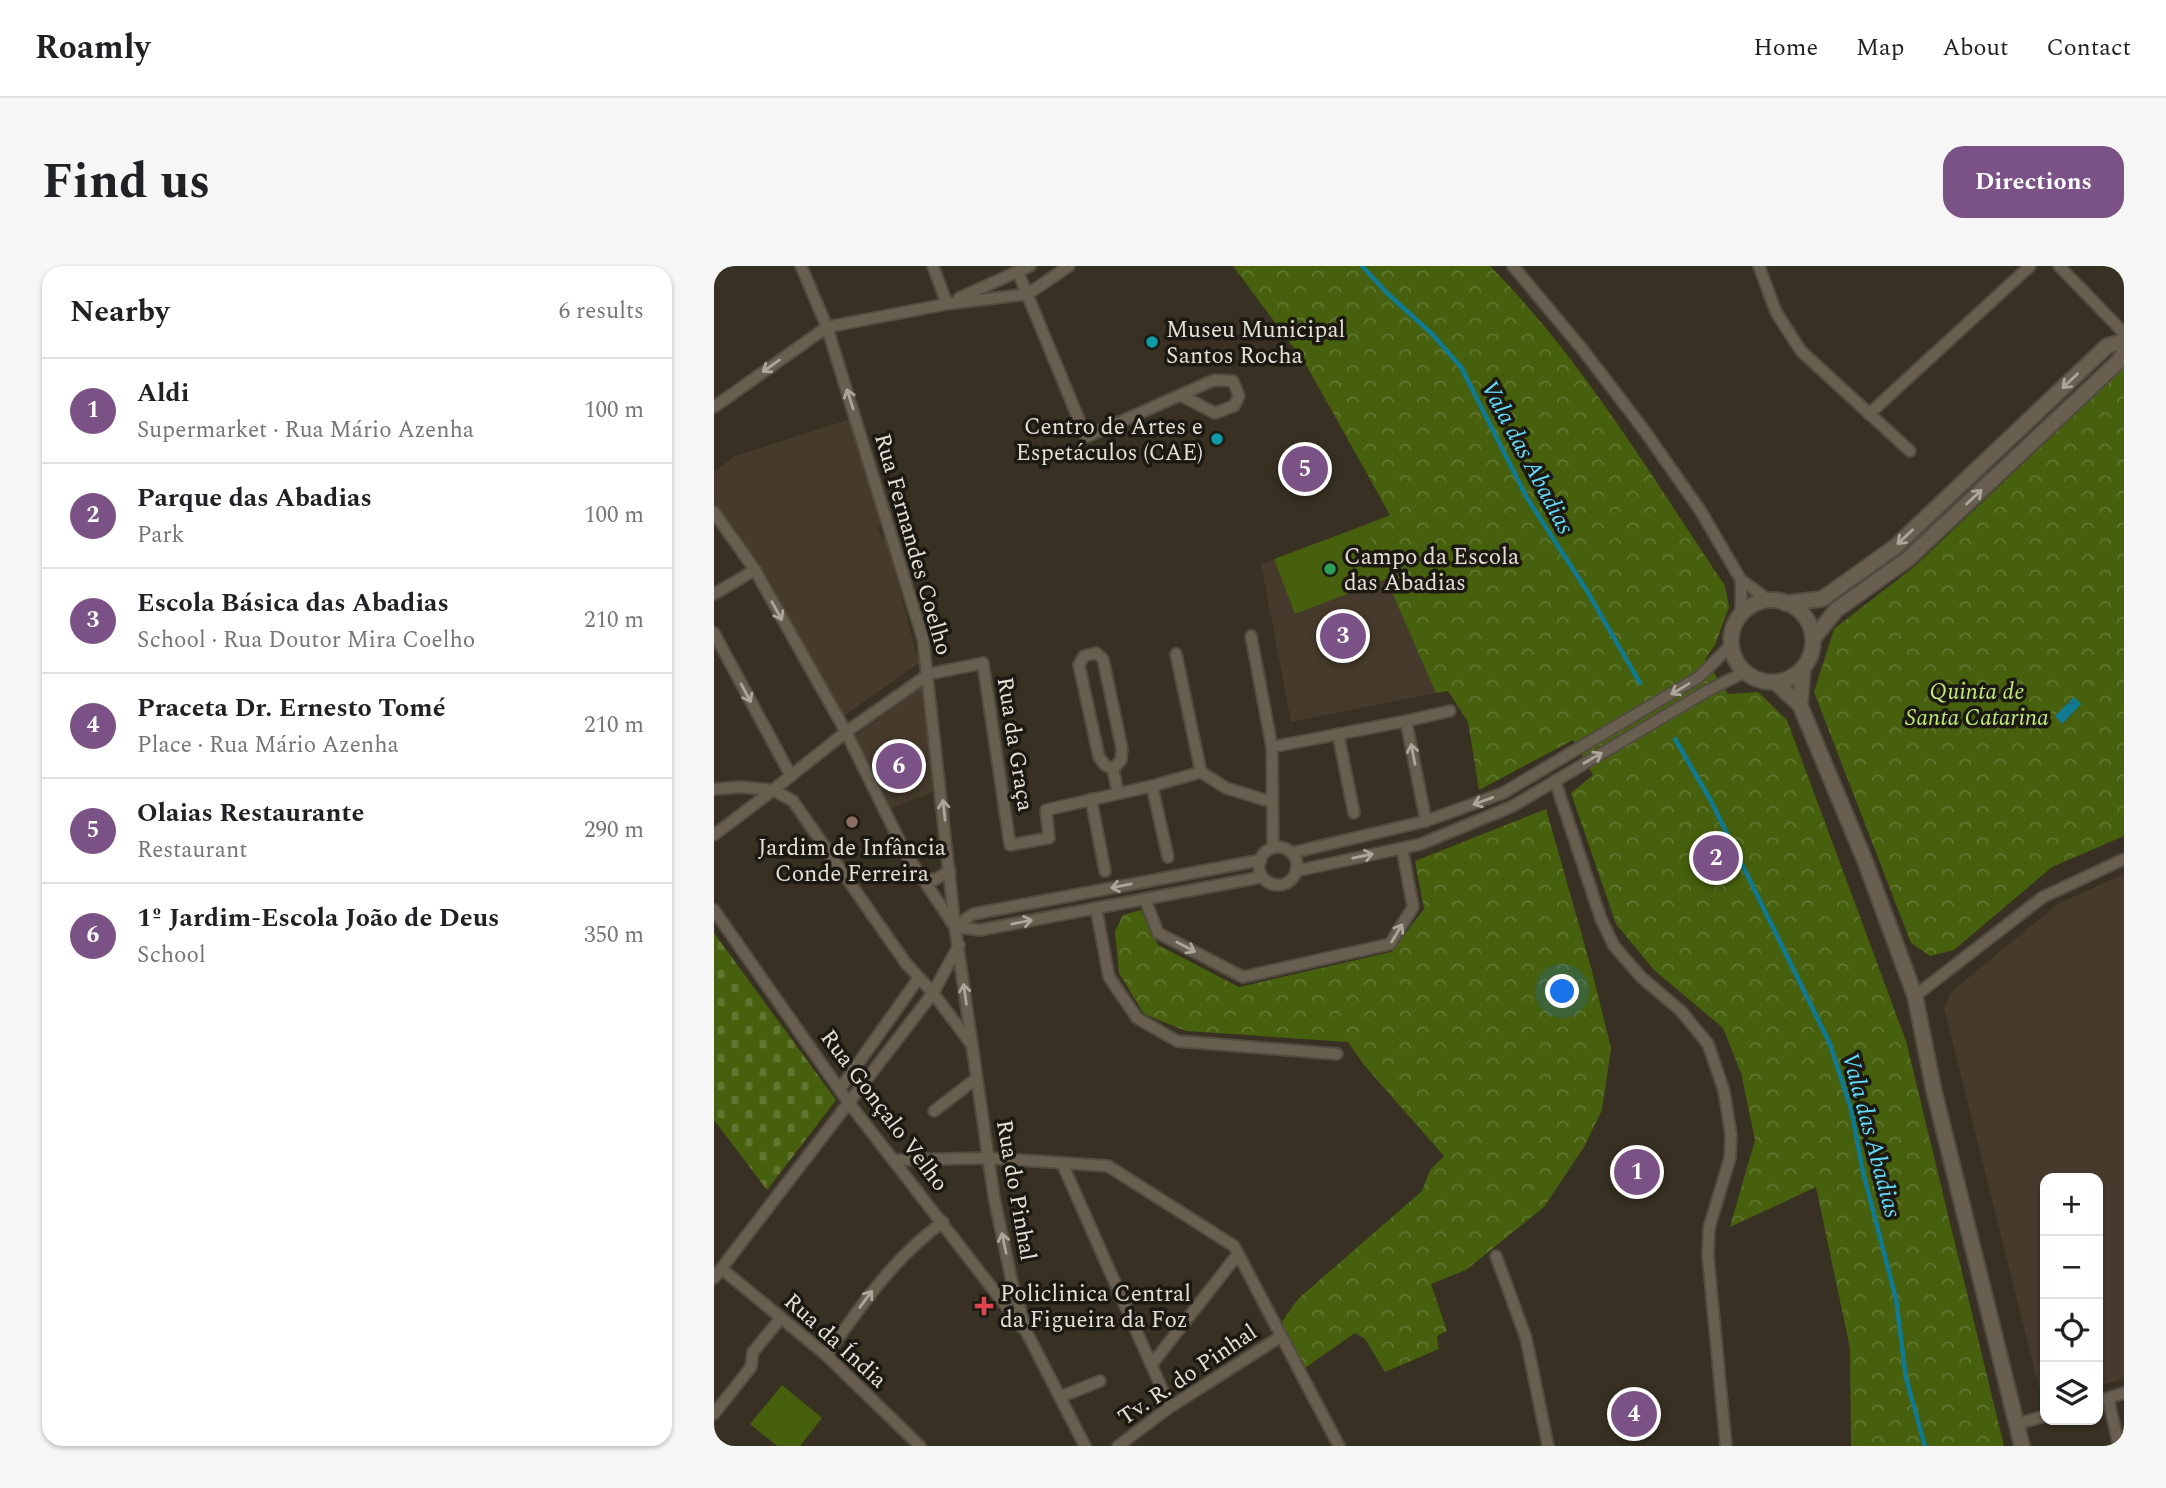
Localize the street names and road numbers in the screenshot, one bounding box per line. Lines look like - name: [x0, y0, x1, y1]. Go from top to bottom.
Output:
- street label: Rua Fernandes Coelho: [864, 429, 961, 659]
- street label: Rua da Graça: [987, 675, 1042, 814]
- street label: Rua Gonçalo Velho: [811, 1022, 957, 1199]
- street label: Rua do Pinhal: [986, 1117, 1045, 1263]
- street label: Rua da Índia: [775, 1285, 894, 1397]
- street label: Tv. R. do Pinhal: [1111, 1316, 1265, 1435]

